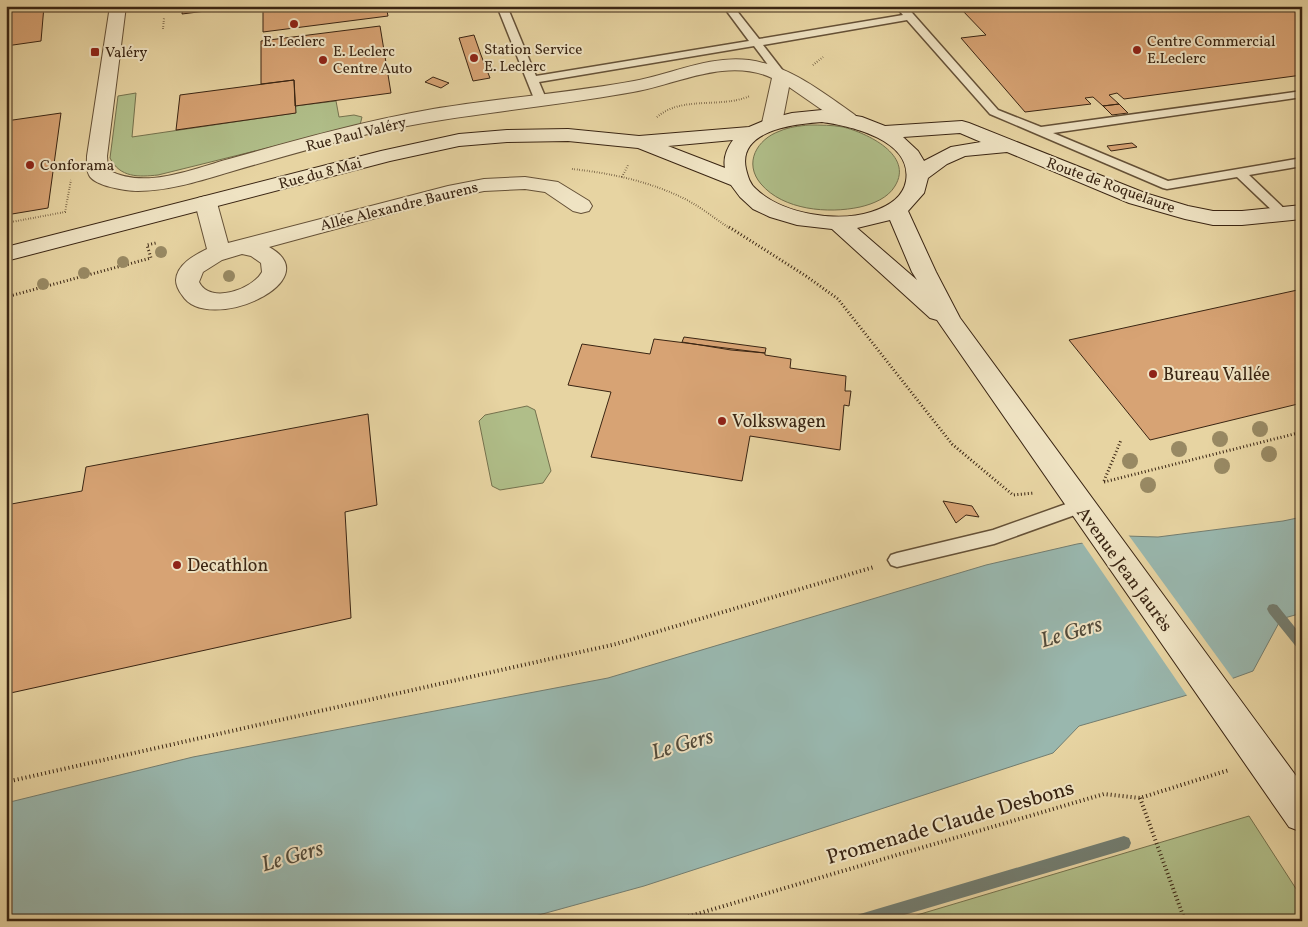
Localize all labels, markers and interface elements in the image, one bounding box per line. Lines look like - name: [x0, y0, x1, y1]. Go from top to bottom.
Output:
- marker: E. Leclerc: [288, 18, 300, 30]
- place label: E. Leclerc: [263, 32, 325, 53]
- place label: Centre Commercial E.Leclerc: [1147, 32, 1275, 70]
- place label: Station Service E. Leclerc: [484, 40, 582, 78]
- place label: E. Leclerc Centre Auto: [333, 42, 412, 80]
- place label: Valéry: [105, 43, 147, 64]
- marker: Centre Commercial E.Leclerc: [1131, 44, 1143, 56]
- marker: Valéry: [89, 46, 101, 58]
- marker: Station Service E. Leclerc: [468, 52, 480, 64]
- marker: E. Leclerc Centre Auto: [317, 54, 329, 66]
- street label: Rue Paul Valéry: [304, 113, 409, 158]
- street label: Rue du 8 Mai: [276, 153, 364, 196]
- street label: Route de Roquelaure: [1043, 153, 1178, 219]
- place label: Conforama: [40, 156, 114, 177]
- marker: Conforama: [24, 159, 36, 171]
- street label: Allée Alexandre Baurens: [318, 178, 481, 237]
- place label: Bureau Vallée: [1163, 363, 1270, 388]
- marker: Bureau Vallée: [1147, 368, 1159, 380]
- place label: Volkswagen: [732, 410, 826, 435]
- marker: Volkswagen: [716, 415, 728, 427]
- street label: Avenue Jean Jaurès: [1070, 502, 1178, 638]
- place label: Decathlon: [187, 554, 268, 579]
- marker: Decathlon: [171, 559, 183, 571]
- water label: Le Gers: [1037, 610, 1106, 657]
- water label: Le Gers: [648, 722, 717, 769]
- street label: Promenade Claude Desbons: [823, 774, 1078, 873]
- water label: Le Gers: [258, 834, 327, 881]

